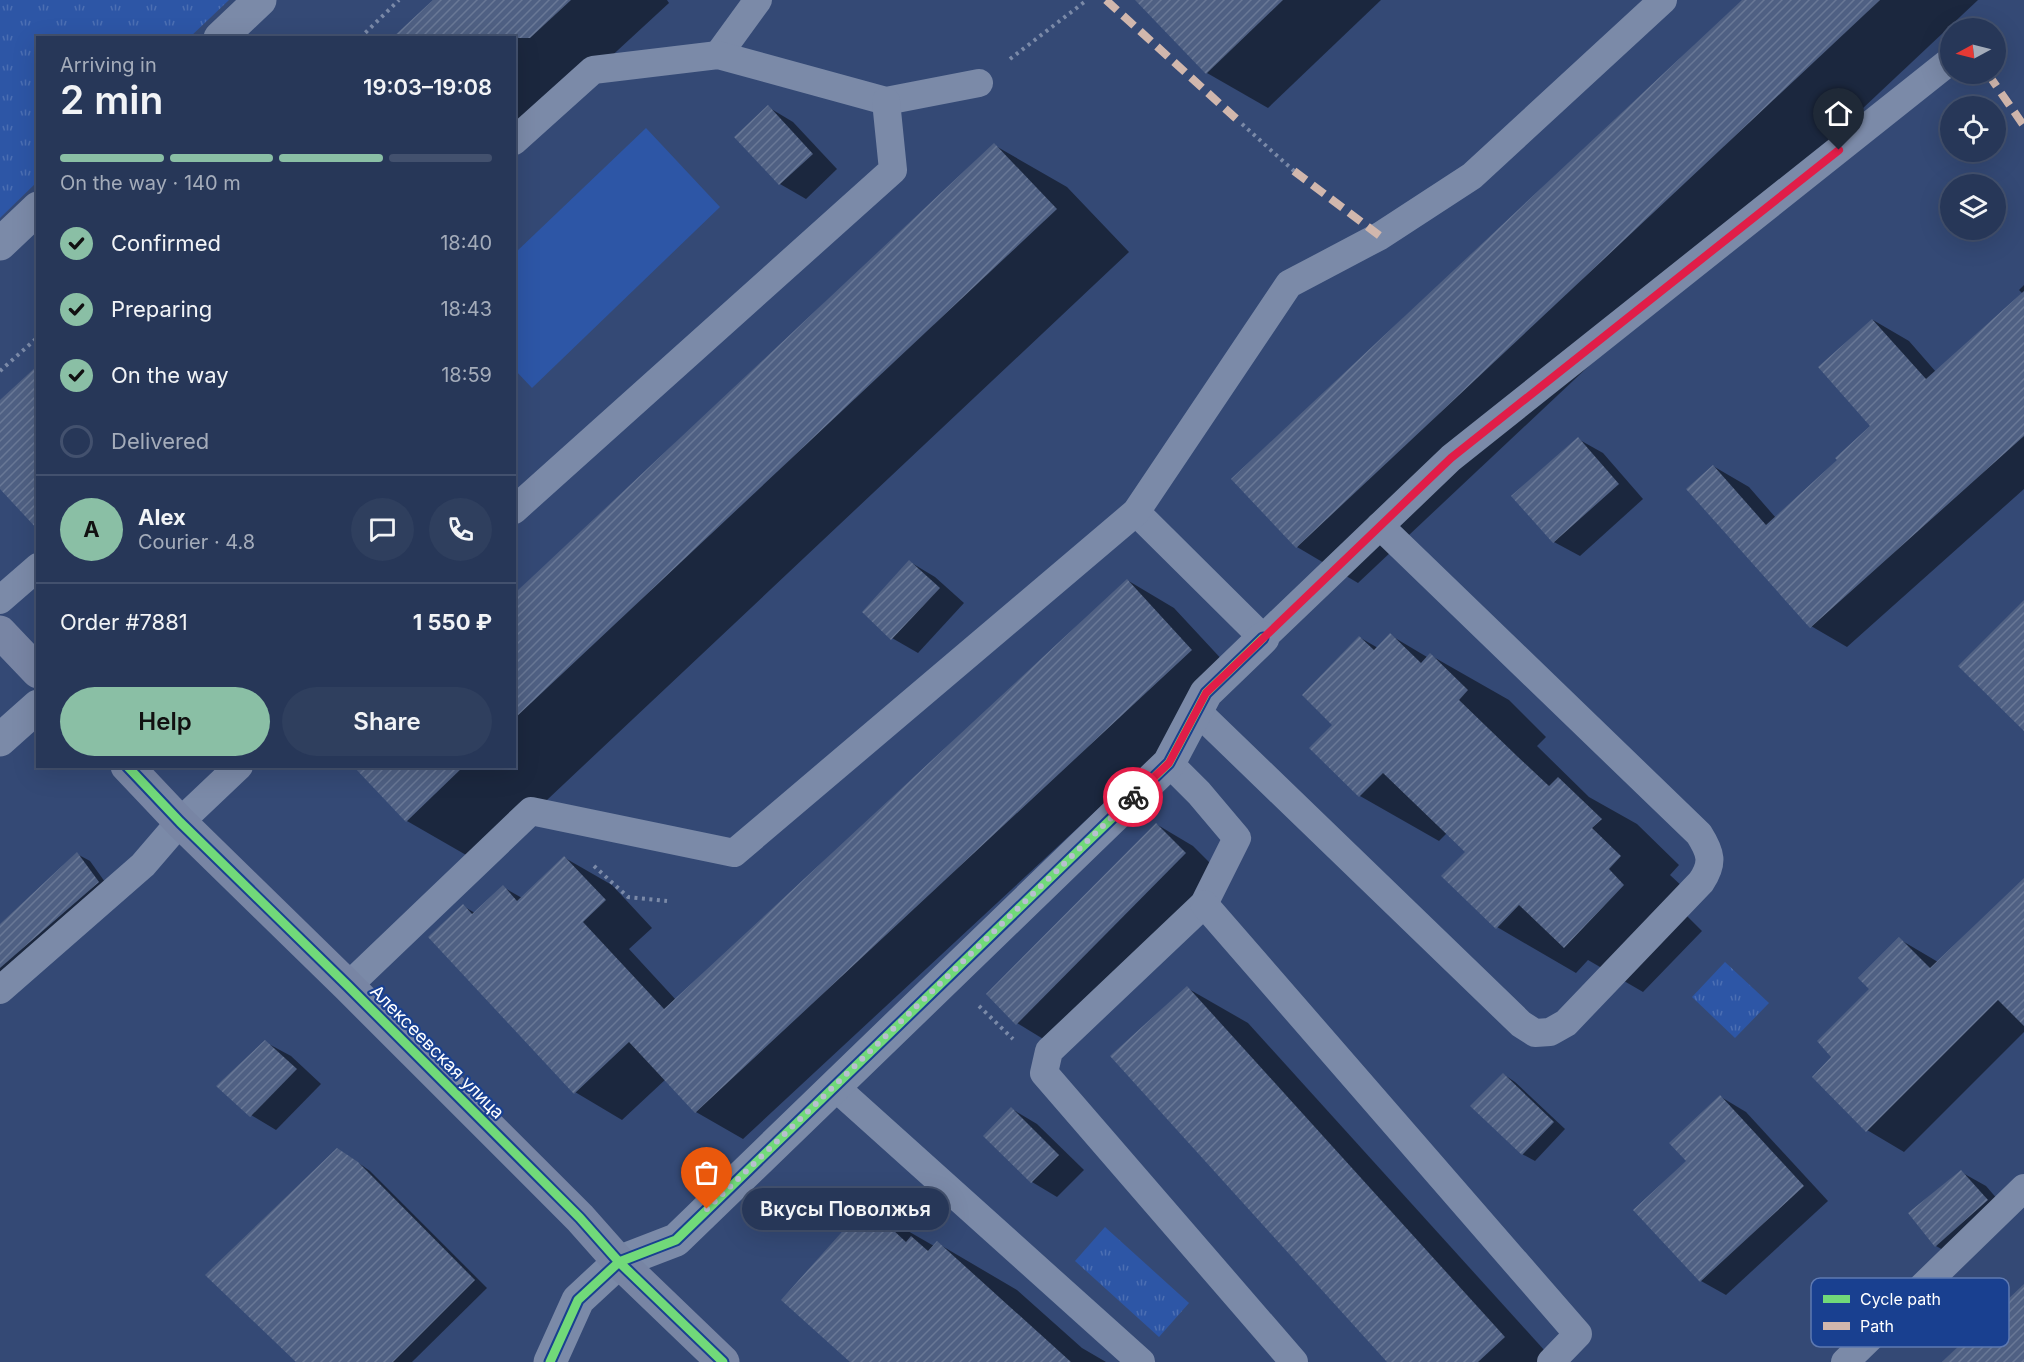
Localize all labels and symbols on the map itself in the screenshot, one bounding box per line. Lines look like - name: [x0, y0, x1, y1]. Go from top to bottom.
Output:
- north arrow: [1940, 18, 2006, 84]
- pin: [1813, 88, 1864, 150]
- courier: [1103, 767, 1163, 827]
- street label: Алексеевская улица: [366, 980, 509, 1123]
- pin: [681, 1147, 732, 1209]
- callout: Вкусы Поволжья: [743, 1188, 950, 1230]
- legend: [1811, 1278, 2009, 1347]
- text: Cycle path: [1860, 1289, 1941, 1309]
- text: Path: [1860, 1316, 1894, 1336]

